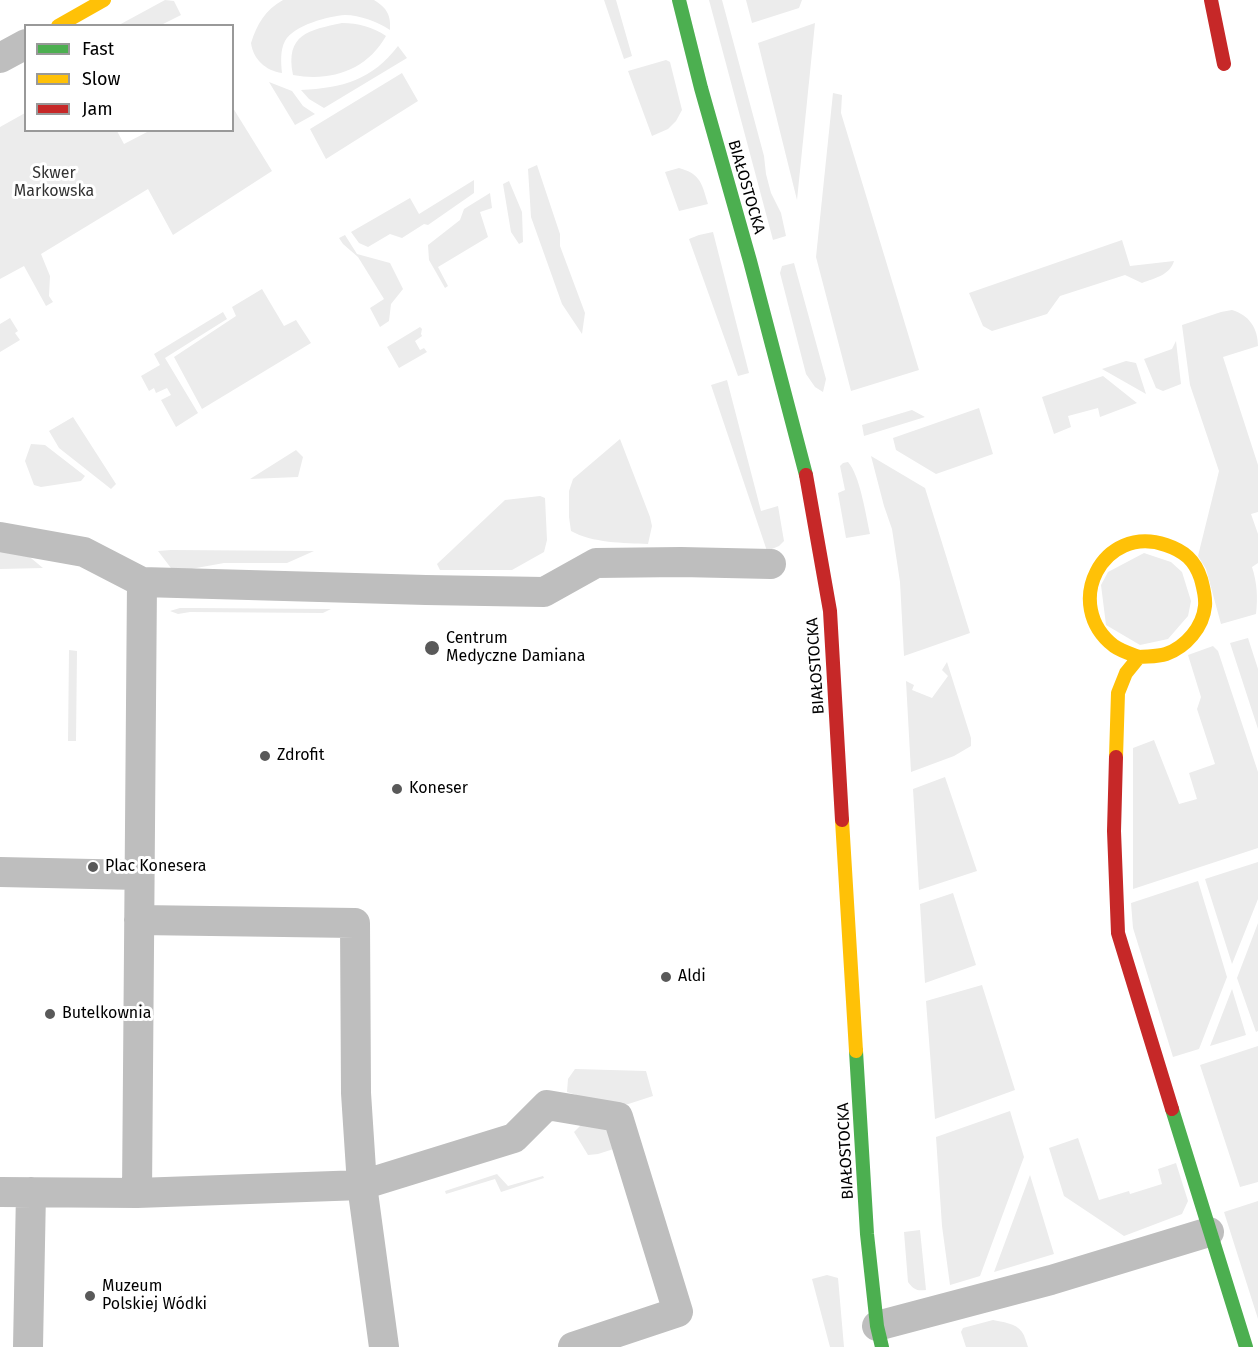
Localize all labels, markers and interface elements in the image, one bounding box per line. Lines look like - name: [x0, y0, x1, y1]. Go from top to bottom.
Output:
- legend: [24, 24, 234, 132]
- text: Fast: [82, 38, 114, 60]
- text: Slow: [82, 68, 120, 90]
- text: Jam: [82, 98, 113, 120]
- street label: BIAŁOSTOCKA: [723, 138, 769, 236]
- park label: Skwer Markowska: [14, 164, 94, 202]
- street label: BIAŁOSTOCKA: [803, 617, 829, 715]
- place label: Centrum Medyczne Damiana: [446, 629, 585, 667]
- marker: Centrum Medyczne Damiana: [423, 639, 441, 657]
- place label: Zdrofit: [277, 746, 325, 766]
- marker: Zdrofit: [258, 749, 272, 763]
- place label: Koneser: [409, 779, 468, 799]
- marker: Koneser: [390, 782, 404, 796]
- place label: Plac Konesera: [105, 857, 206, 877]
- marker: Plac Konesera: [86, 860, 100, 874]
- place label: Aldi: [678, 967, 706, 987]
- marker: Aldi: [659, 970, 673, 984]
- place label: Butelkownia: [62, 1004, 151, 1024]
- marker: Butelkownia: [43, 1007, 57, 1021]
- street label: BIAŁOSTOCKA: [834, 1102, 858, 1200]
- place label: Muzeum Polskiej Wódki: [102, 1277, 207, 1315]
- marker: Muzeum Polskiej Wódki: [83, 1289, 97, 1303]

